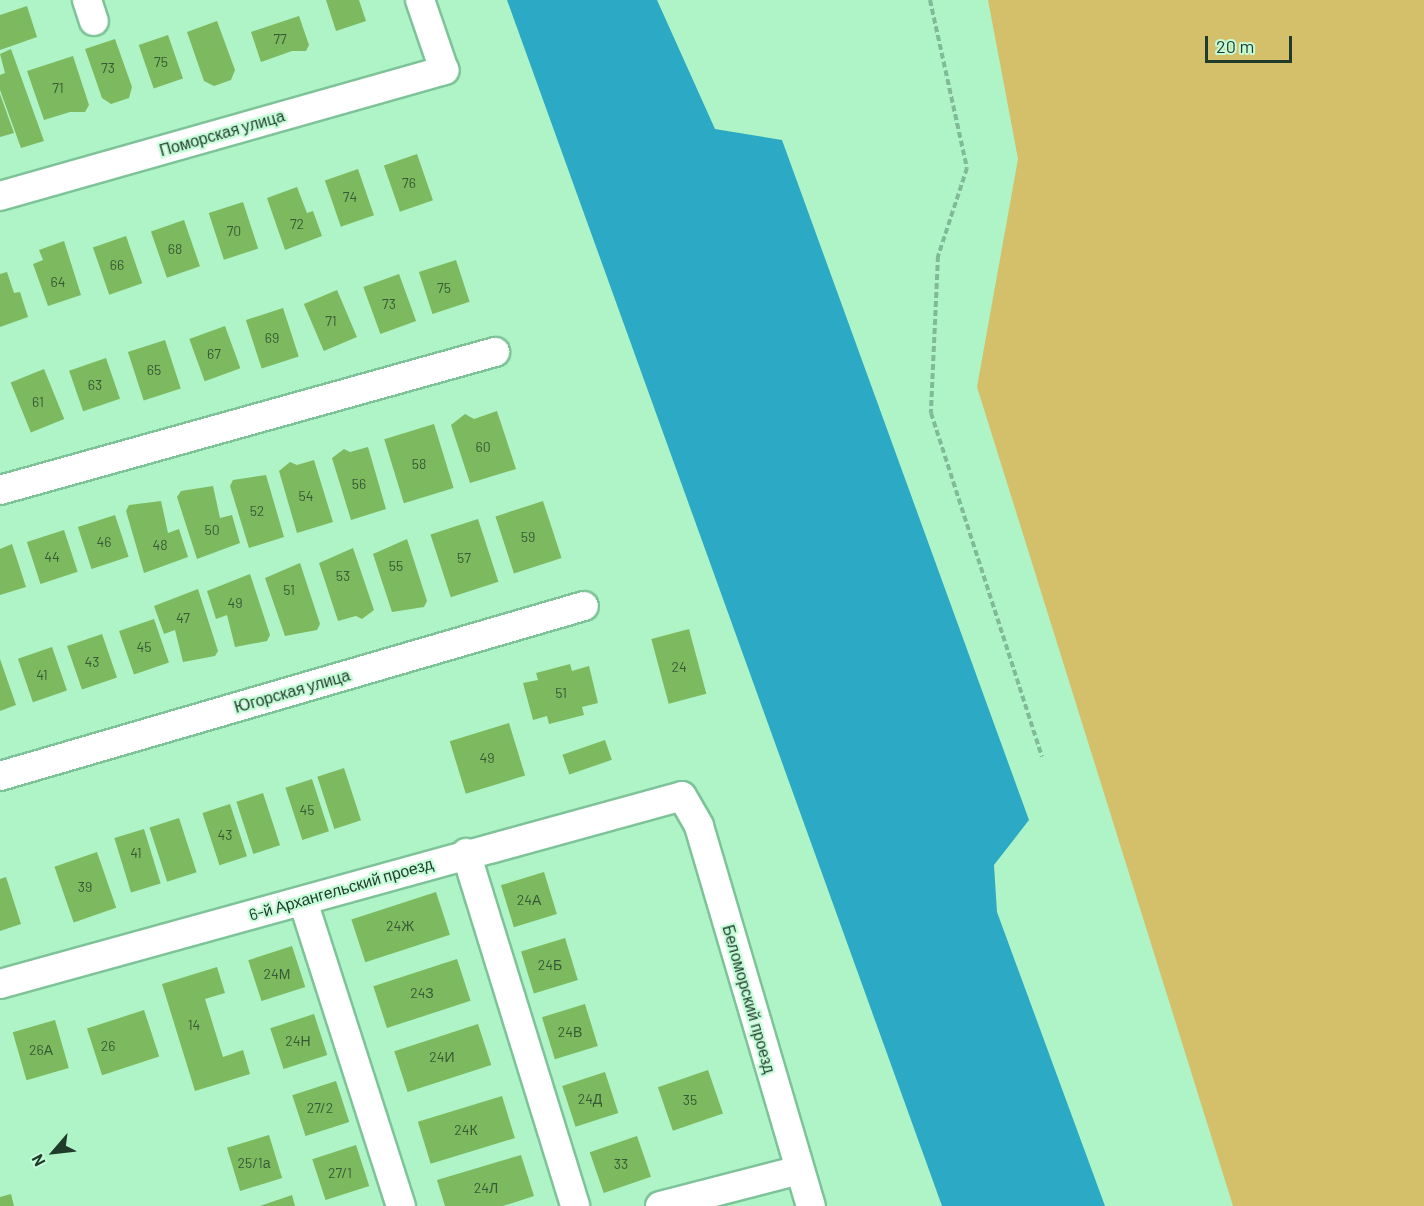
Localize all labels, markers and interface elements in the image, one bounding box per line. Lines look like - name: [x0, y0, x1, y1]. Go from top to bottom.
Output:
- scale bar: [1208, 24, 1295, 62]
- house number: 77: [273, 31, 287, 47]
- text: 20 m: [1216, 35, 1254, 57]
- house number: 75: [154, 54, 168, 70]
- house number: 73: [101, 60, 115, 76]
- house number: 71: [52, 80, 64, 96]
- street label: Поморская улица: [157, 106, 287, 160]
- house number: 76: [402, 175, 416, 191]
- house number: 74: [343, 189, 357, 205]
- house number: 72: [290, 216, 304, 232]
- house number: 70: [227, 223, 241, 239]
- house number: 68: [168, 241, 182, 257]
- house number: 66: [110, 257, 124, 273]
- house number: 64: [51, 274, 65, 290]
- house number: 75: [437, 280, 451, 296]
- house number: 73: [382, 296, 396, 312]
- house number: 71: [325, 313, 337, 329]
- house number: 69: [265, 330, 279, 346]
- house number: 67: [207, 346, 221, 362]
- house number: 65: [147, 362, 161, 378]
- house number: 63: [88, 377, 102, 393]
- house number: 61: [32, 394, 44, 410]
- house number: 60: [475, 439, 491, 455]
- house number: 58: [412, 456, 426, 472]
- house number: 56: [352, 476, 366, 492]
- house number: 54: [299, 488, 313, 504]
- house number: 52: [250, 503, 264, 519]
- house number: 50: [204, 522, 220, 538]
- house number: 59: [521, 529, 535, 545]
- house number: 46: [97, 534, 111, 550]
- house number: 48: [152, 537, 168, 553]
- house number: 44: [44, 549, 60, 565]
- house number: 57: [457, 550, 471, 566]
- house number: 55: [389, 558, 403, 574]
- house number: 53: [336, 568, 350, 584]
- house number: 51: [283, 582, 295, 598]
- house number: 49: [227, 595, 243, 611]
- house number: 47: [176, 610, 190, 626]
- house number: 45: [137, 639, 151, 655]
- house number: 43: [85, 654, 99, 670]
- house number: 24: [671, 659, 687, 675]
- street label: Югорская улица: [232, 665, 352, 717]
- house number: 41: [36, 667, 48, 683]
- house number: 51: [555, 685, 567, 701]
- house number: 49: [479, 750, 495, 766]
- house number: 45: [300, 802, 314, 818]
- house number: 43: [218, 827, 232, 843]
- house number: 41: [130, 845, 142, 861]
- street label: 6-й Архангельский проезд: [247, 854, 435, 924]
- house number: 39: [78, 879, 92, 895]
- house number: 24А: [517, 892, 541, 908]
- house number: 24Ж: [386, 918, 414, 934]
- street label: Беломорский проезд: [719, 923, 779, 1075]
- house number: 24Б: [538, 957, 562, 973]
- house number: 24М: [264, 966, 290, 982]
- house number: 24З: [410, 985, 434, 1001]
- house number: 14: [188, 1017, 200, 1033]
- house number: 24В: [558, 1024, 582, 1040]
- house number: 24Н: [285, 1033, 311, 1049]
- house number: 26: [101, 1038, 115, 1054]
- house number: 26А: [29, 1042, 53, 1058]
- house number: 24И: [429, 1049, 455, 1065]
- house number: 24Д: [578, 1091, 602, 1107]
- house number: 35: [683, 1092, 697, 1108]
- house number: 27/2: [307, 1100, 333, 1116]
- north arrow: [24, 1122, 84, 1182]
- house number: 24К: [454, 1122, 478, 1138]
- text: N: [27, 1152, 49, 1170]
- house number: 25/1а: [238, 1155, 270, 1171]
- house number: 33: [614, 1156, 628, 1172]
- house number: 27/1: [328, 1165, 352, 1181]
- house number: 24Л: [474, 1180, 498, 1196]

